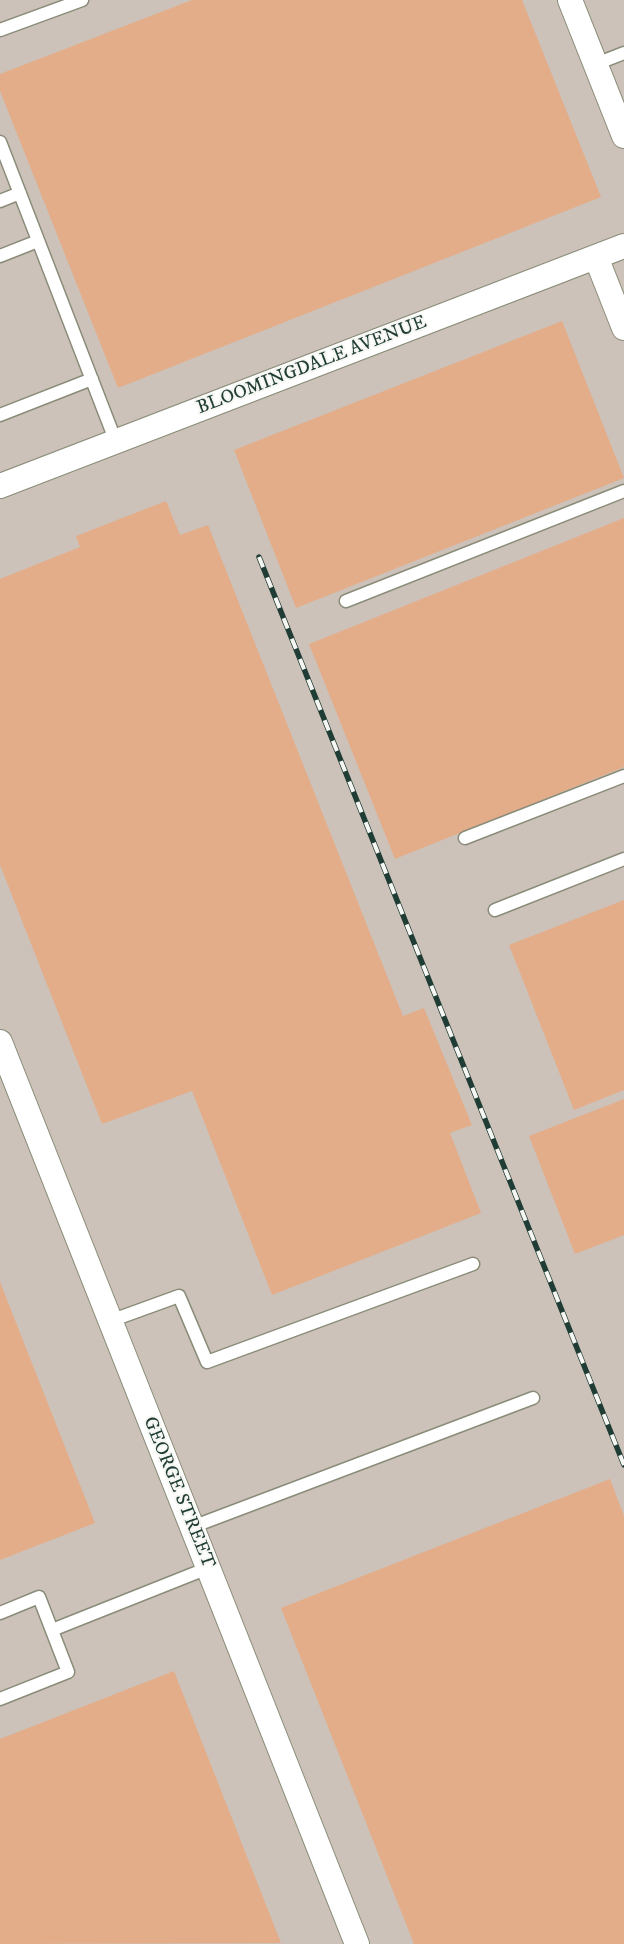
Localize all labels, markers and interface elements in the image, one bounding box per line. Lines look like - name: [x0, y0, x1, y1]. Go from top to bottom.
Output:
- street label: BLOOMINGDALE AVENUE: [194, 312, 430, 420]
- street label: GEORGE STREET: [137, 1414, 219, 1572]

